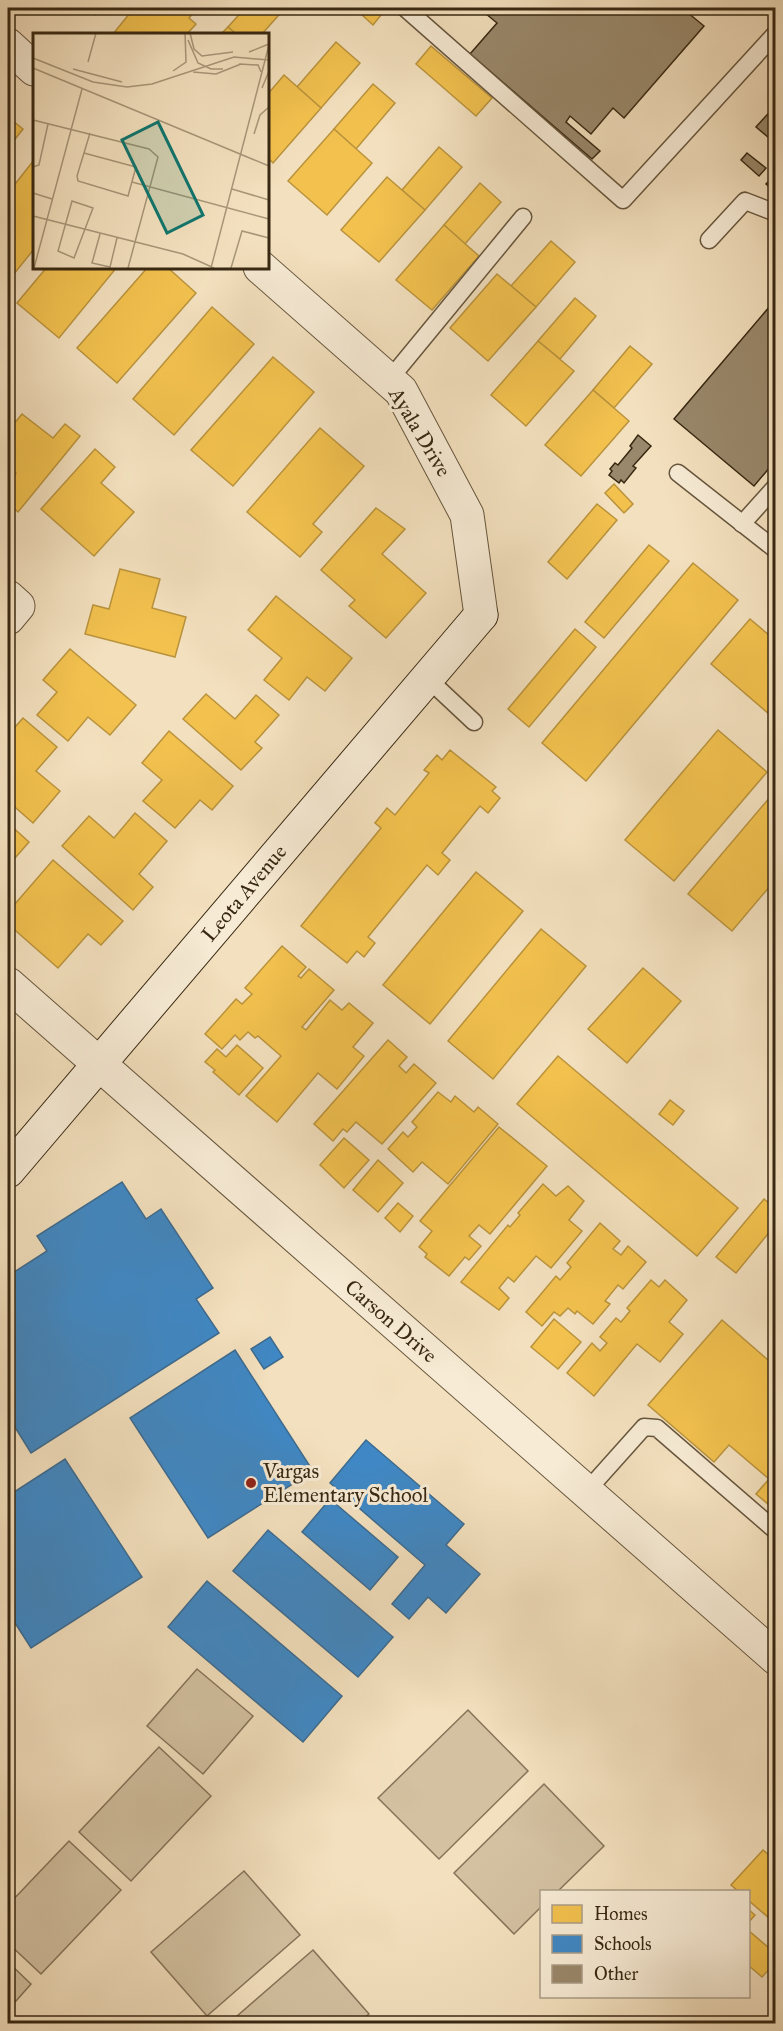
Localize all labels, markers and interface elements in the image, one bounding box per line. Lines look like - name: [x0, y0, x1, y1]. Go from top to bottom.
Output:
- inset map: [33, 33, 268, 268]
- street label: Ayala Drive: [383, 382, 457, 482]
- street label: Leota Avenue: [196, 839, 292, 947]
- street label: Carson Drive: [339, 1274, 443, 1368]
- place label: Vargas Elementary School: [262, 1458, 428, 1508]
- marker: Vargas Elementary School: [244, 1476, 258, 1490]
- legend: [540, 1890, 750, 1998]
- text: Homes: [594, 1903, 648, 1925]
- text: Schools: [594, 1933, 652, 1955]
- text: Other: [594, 1963, 639, 1985]

